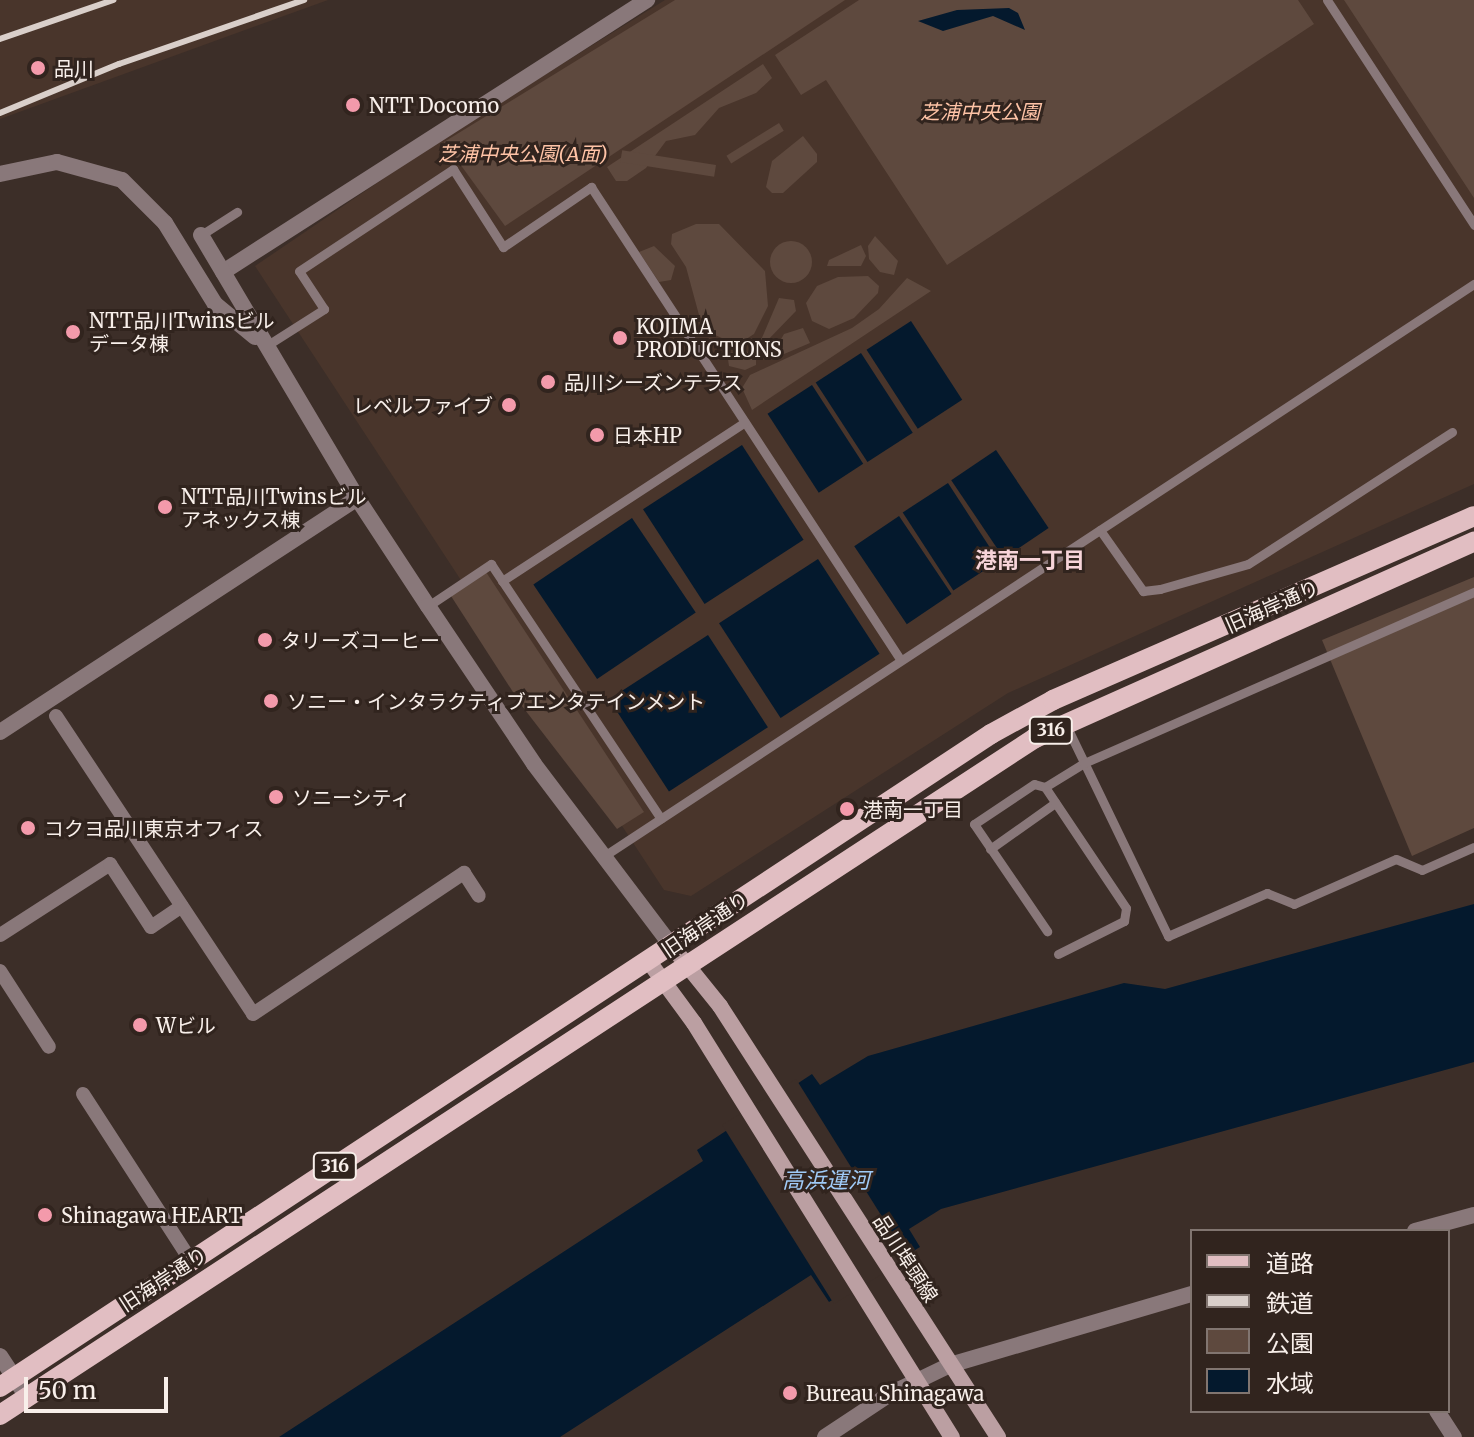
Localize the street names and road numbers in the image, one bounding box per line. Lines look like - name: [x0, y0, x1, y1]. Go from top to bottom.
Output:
- street label: 旧海岸通り: [1221, 575, 1323, 637]
- road number: 316: [1027, 716, 1075, 744]
- street label: 旧海岸通り: [657, 886, 753, 962]
- road number: 316: [311, 1152, 359, 1180]
- street label: 品川埠頭線: [869, 1210, 943, 1306]
- street label: 旧海岸通り: [115, 1242, 211, 1316]

